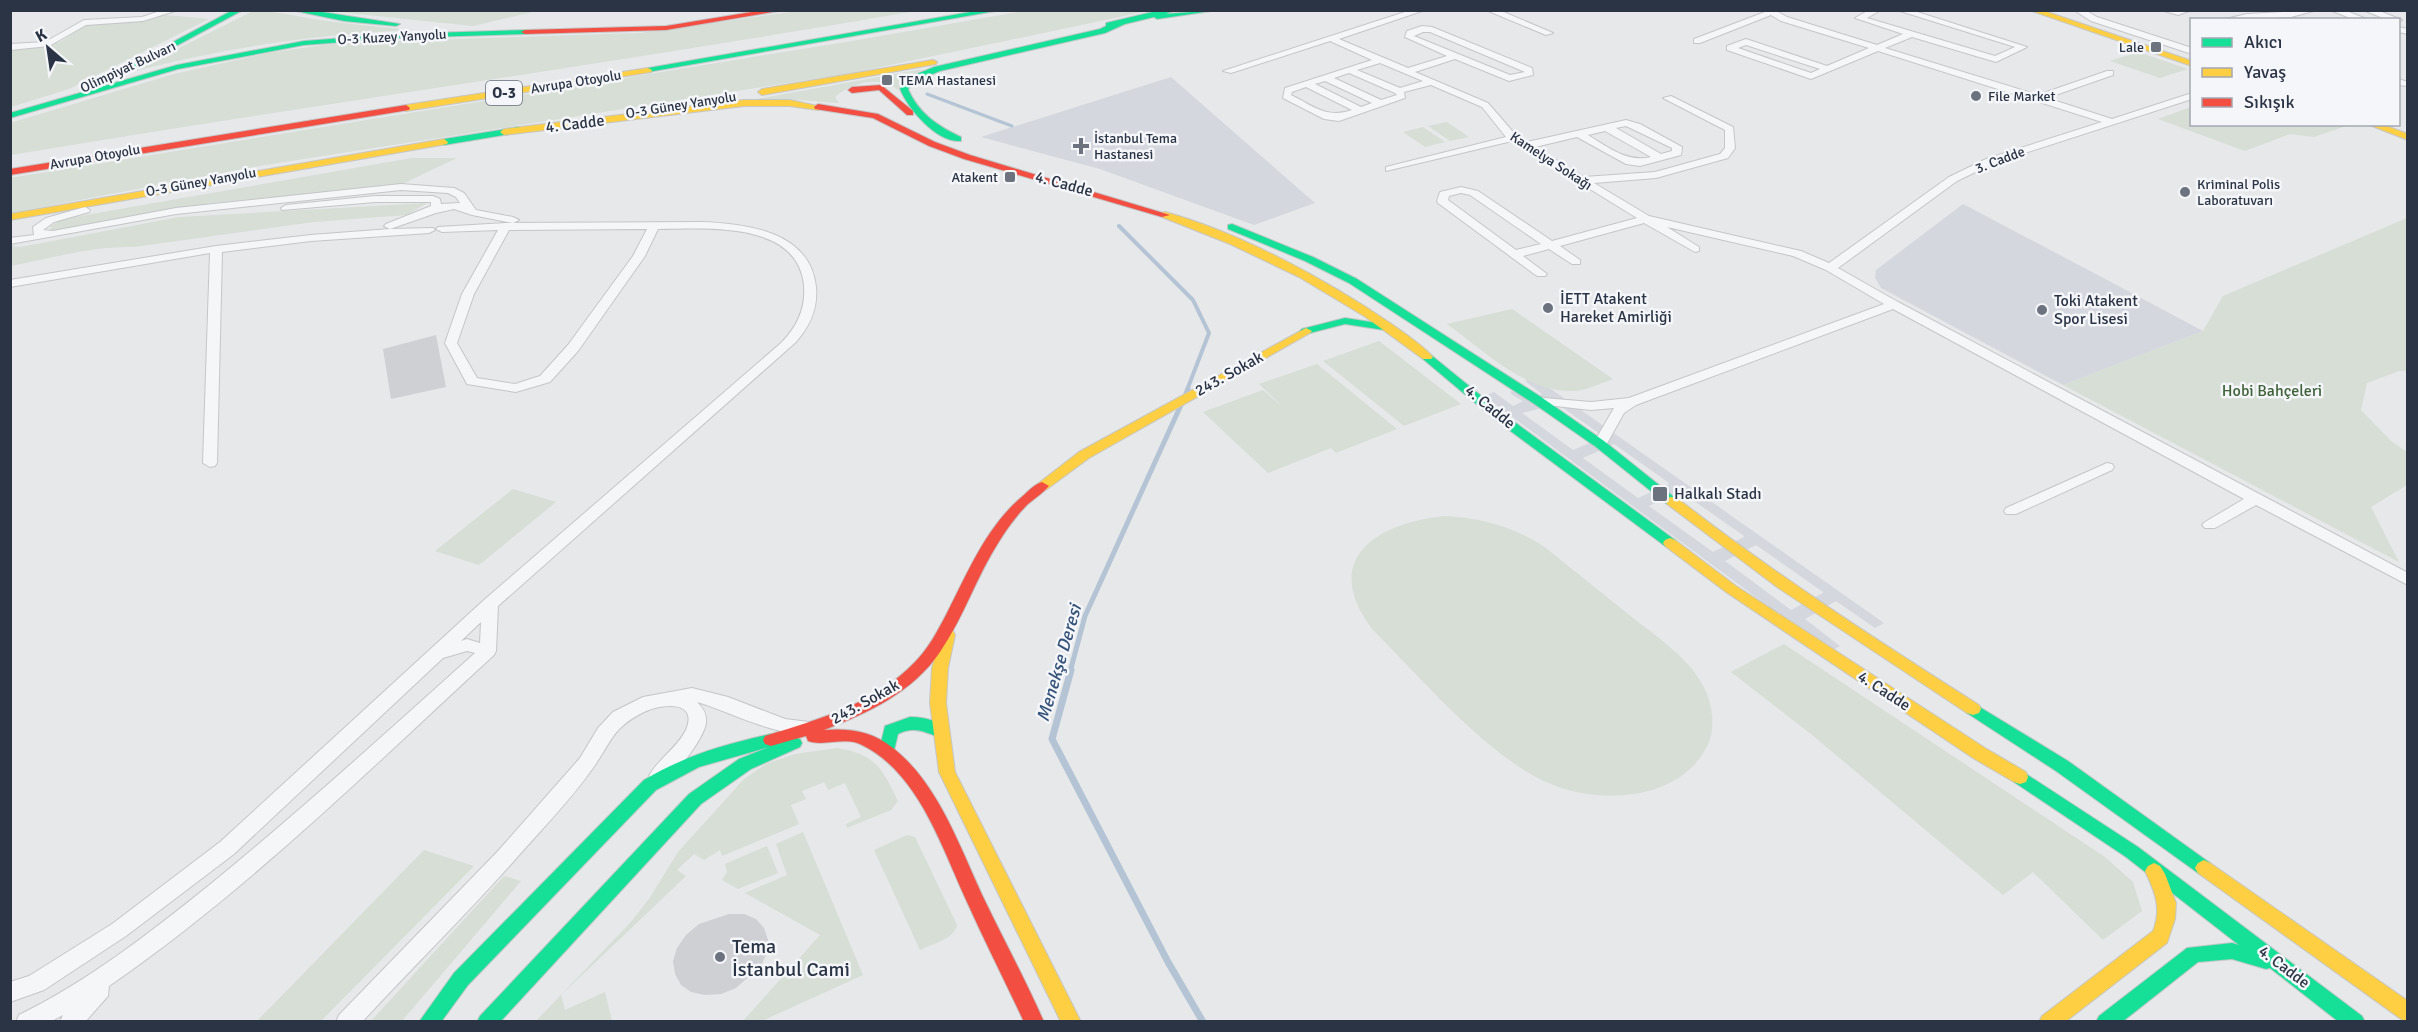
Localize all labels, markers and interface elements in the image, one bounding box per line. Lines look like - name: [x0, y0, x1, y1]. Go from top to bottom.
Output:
- north arrow: [18, 18, 78, 78]
- legend: [2190, 18, 2400, 126]
- text: K: [32, 25, 50, 47]
- street label: O-3 Kuzey Yanyolu: [337, 26, 447, 48]
- text: Akıcı: [2244, 31, 2282, 53]
- street label: Olimpiyat Bulvarı: [78, 37, 178, 97]
- place label: Lale: [2119, 39, 2144, 56]
- marker: Lale: [2149, 40, 2163, 54]
- text: Yavaş: [2244, 61, 2286, 83]
- street label: Avrupa Otoyolu: [530, 66, 622, 98]
- place label: TEMA Hastanesi: [899, 72, 996, 89]
- marker: TEMA Hastanesi: [880, 73, 894, 87]
- road number: O-3: [486, 81, 522, 105]
- street label: O-3 Güney Yanyolu: [625, 88, 737, 122]
- place label: File Market: [1988, 88, 2055, 105]
- marker: File Market: [1969, 89, 1983, 103]
- text: Sıkışık: [2244, 91, 2294, 113]
- street label: 4. Cadde: [545, 110, 605, 138]
- street label: Kamelya Sokağı: [1507, 128, 1595, 194]
- place label: İstanbul Tema Hastanesi: [1094, 130, 1177, 163]
- marker: İstanbul Tema Hastanesi: [1072, 137, 1090, 155]
- street label: Avrupa Otoyolu: [48, 141, 142, 173]
- street label: 3. Cadde: [1973, 143, 2027, 177]
- street label: O-3 Güney Yanyolu: [145, 164, 257, 200]
- street label: 4. Cadde: [1033, 167, 1095, 201]
- place label: Atakent: [951, 169, 998, 186]
- marker: Atakent: [1003, 170, 1017, 184]
- place label: Kriminal Polis Laboratuvarı: [2197, 176, 2280, 209]
- marker: Kriminal Polis Laboratuvarı: [2178, 185, 2192, 199]
- place label: İETT Atakent Hareket Amirliği: [1560, 289, 1672, 327]
- place label: Toki Atakent Spor Lisesi: [2054, 291, 2138, 329]
- marker: İETT Atakent Hareket Amirliği: [1541, 301, 1555, 315]
- marker: Toki Atakent Spor Lisesi: [2035, 303, 2049, 317]
- street label: 243. Sokak: [1191, 347, 1267, 401]
- street label: 4. Cadde: [1461, 381, 1519, 433]
- park label: Hobi Bahçeleri: [2222, 381, 2322, 401]
- place label: Halkalı Stadı: [1674, 484, 1762, 504]
- marker: Halkalı Stadı: [1651, 485, 1669, 503]
- water label: Menekşe Deresi: [1032, 600, 1087, 724]
- street label: 4. Cadde: [1854, 667, 1914, 715]
- street label: 243. Sokak: [827, 675, 903, 729]
- place label: Tema İstanbul Cami: [732, 934, 850, 982]
- street label: 4. Cadde: [2254, 941, 2314, 993]
- marker: Tema İstanbul Cami: [713, 950, 727, 964]

